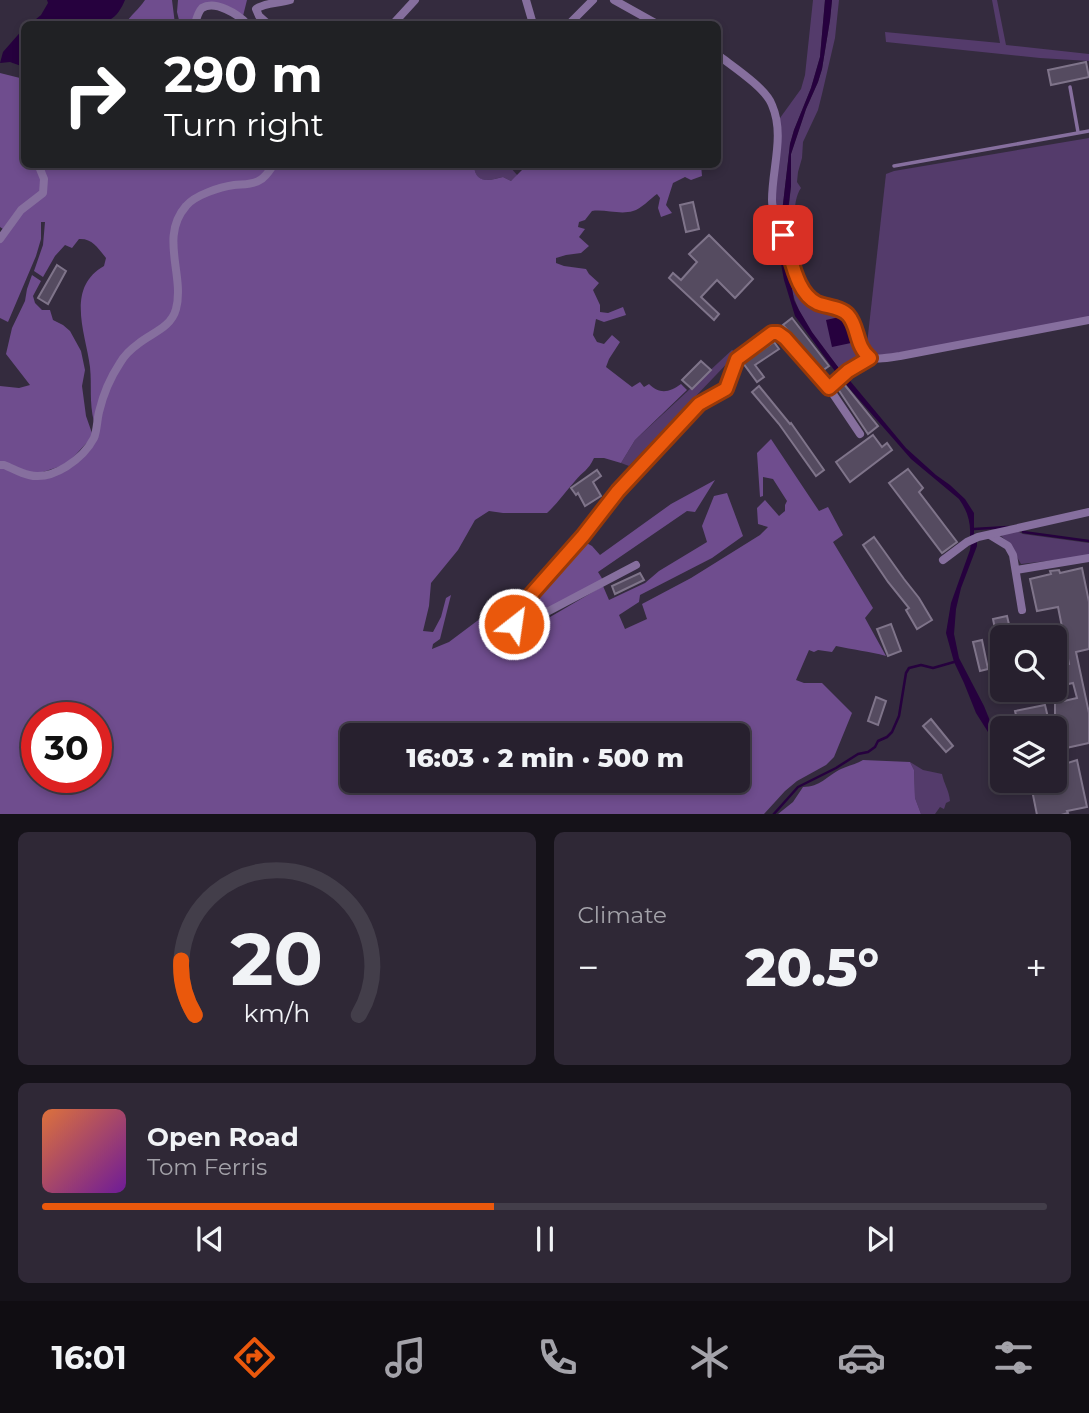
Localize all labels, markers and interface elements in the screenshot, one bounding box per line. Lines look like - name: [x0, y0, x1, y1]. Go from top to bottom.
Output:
- text: 290 m: [164, 45, 323, 104]
- icon: right: [49, 49, 140, 140]
- text: Turn right: [164, 105, 324, 144]
- pin: [753, 205, 813, 265]
- icon: arrive: [764, 216, 802, 254]
- position arrow: [477, 587, 551, 661]
- map controls: [990, 625, 1067, 793]
- button: search: [990, 625, 1067, 702]
- speed limit sign: 30: [21, 702, 112, 793]
- button: layers: [990, 716, 1067, 793]
- text: 16:03 · 2 min · 500 m: [406, 742, 684, 774]
- text: Climate: [578, 901, 667, 929]
- text: 20: [231, 915, 323, 1003]
- text: 20.5°: [745, 936, 879, 999]
- text: −: [578, 944, 599, 991]
- text: +: [1025, 944, 1047, 991]
- text: km/h: [243, 997, 310, 1027]
- text: Open Road: [147, 1121, 299, 1153]
- text: Tom Ferris: [147, 1153, 267, 1181]
- icon: previous: [191, 1220, 229, 1258]
- icon: pause: [526, 1220, 564, 1258]
- icon: next: [861, 1220, 899, 1258]
- icon: directions: [230, 1333, 279, 1382]
- icon: music: [381, 1333, 430, 1382]
- icon: phone: [533, 1333, 582, 1382]
- icon: climate: [685, 1333, 734, 1382]
- icon: car: [837, 1333, 886, 1382]
- icon: filters: [989, 1333, 1038, 1382]
- text: 16:01: [51, 1338, 127, 1377]

